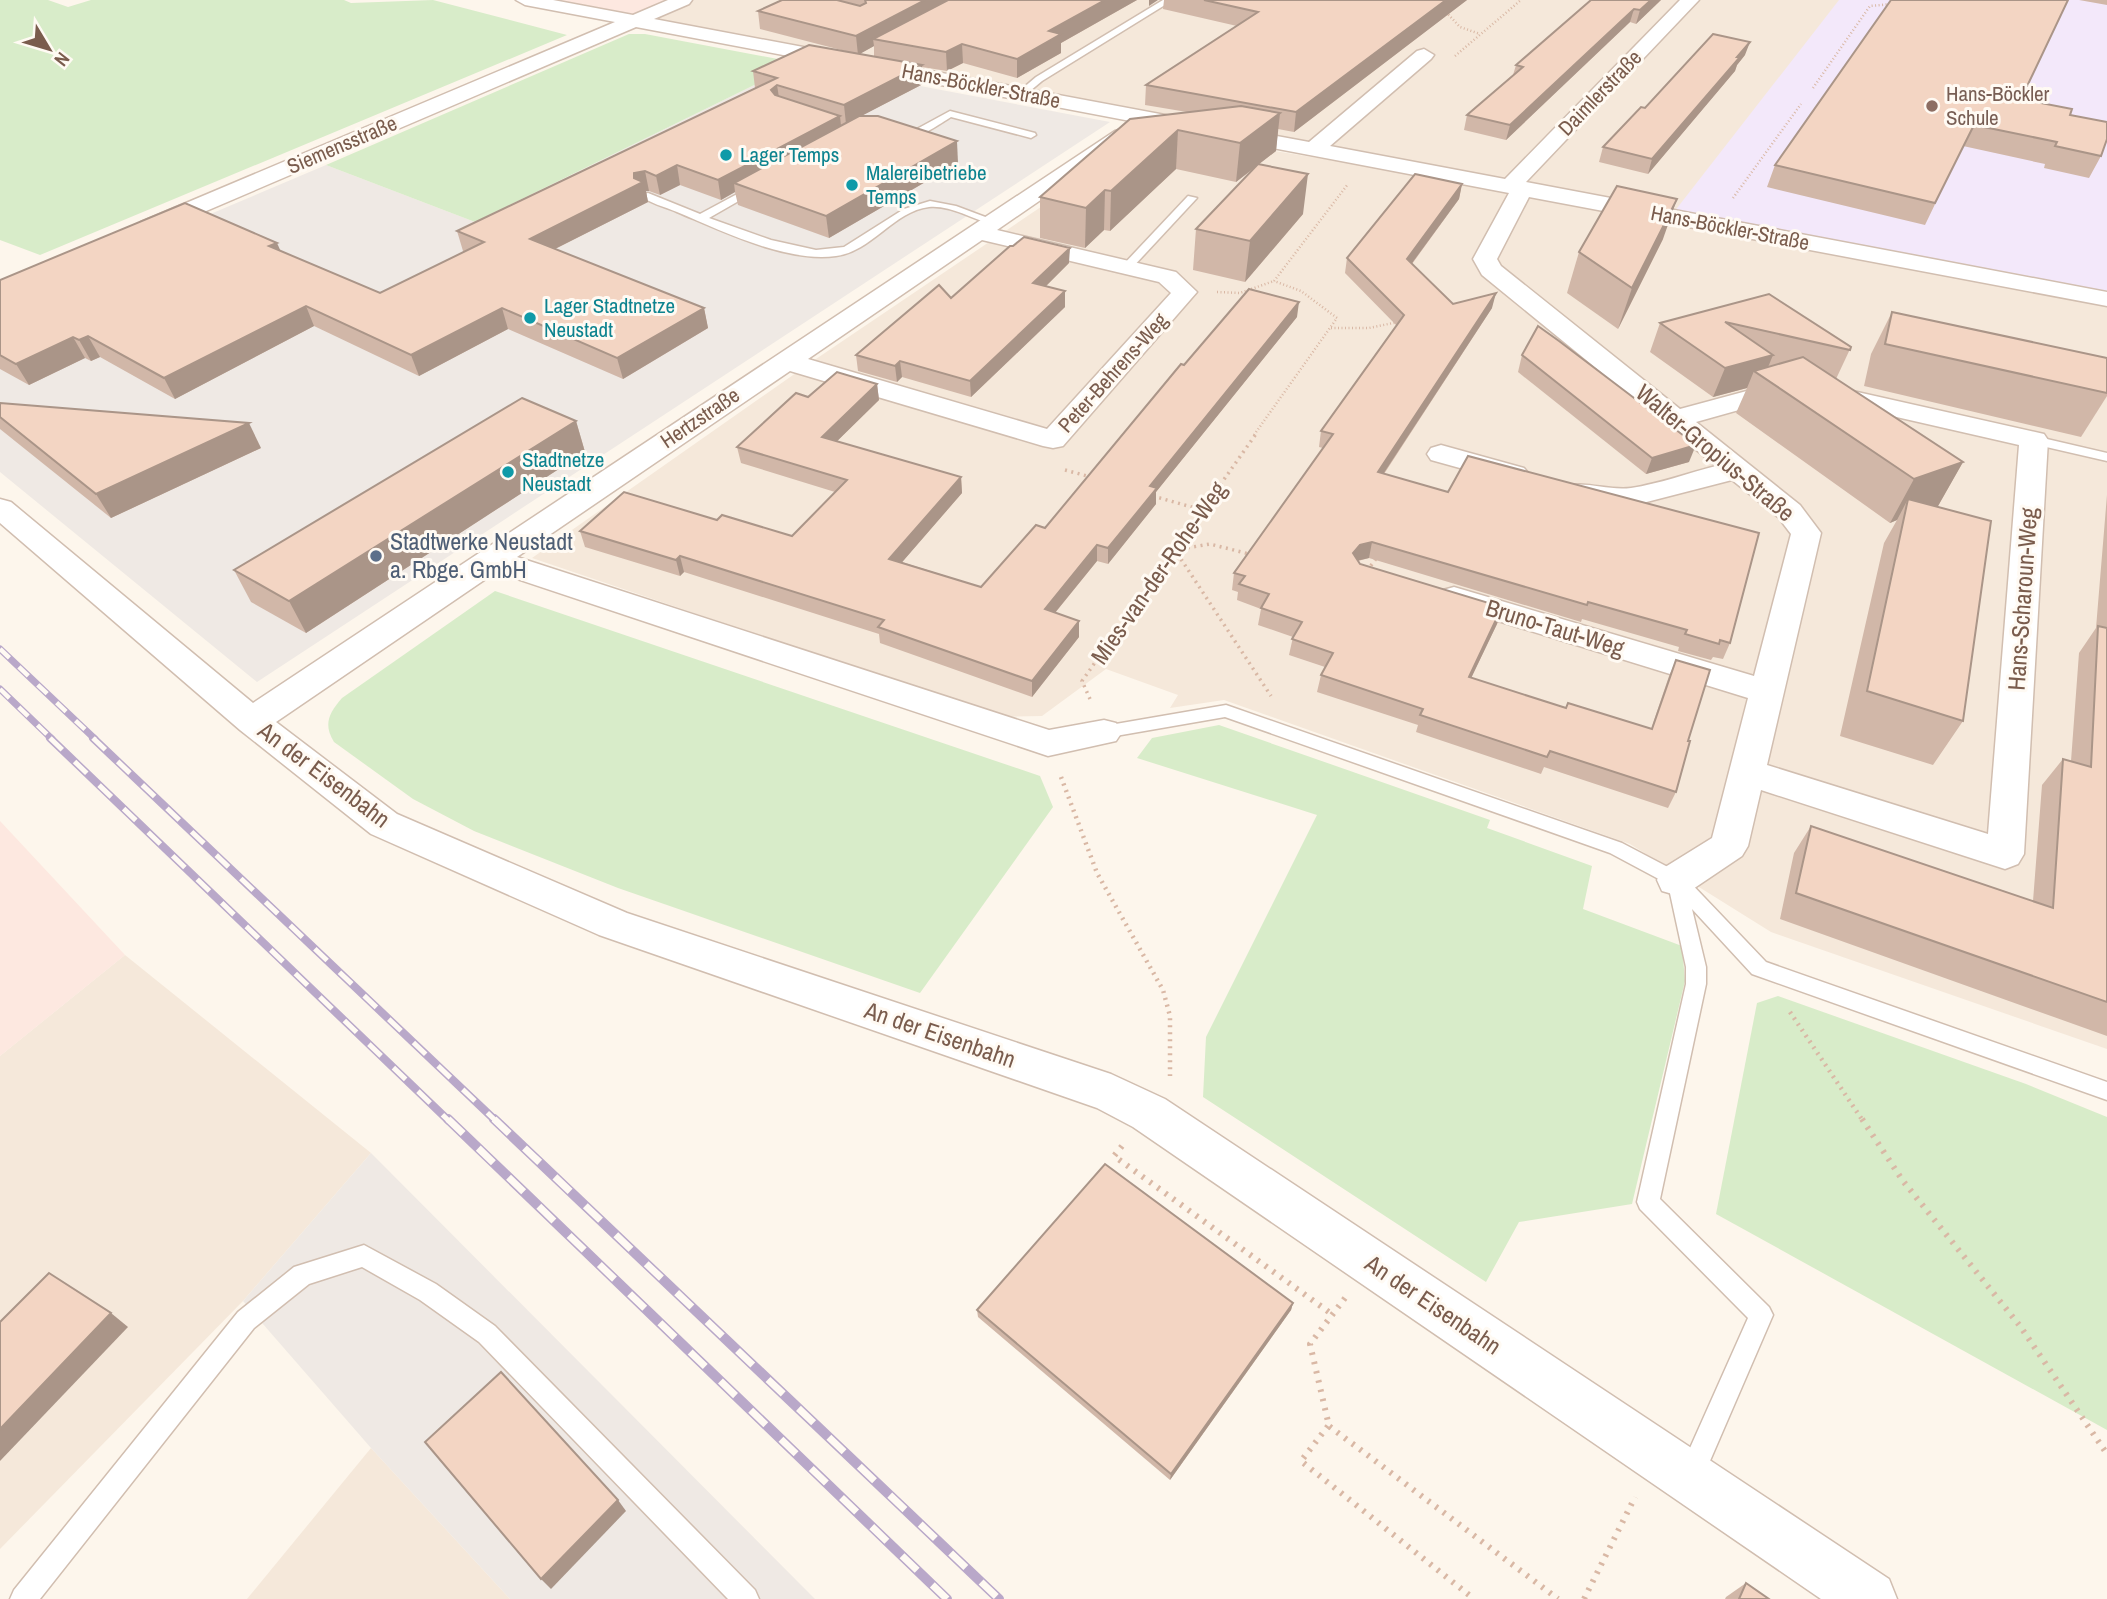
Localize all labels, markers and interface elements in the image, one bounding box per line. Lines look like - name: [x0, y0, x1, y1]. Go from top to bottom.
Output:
- north arrow: [14, 14, 84, 84]
- street label: Daimlerstraße: [1551, 43, 1648, 142]
- text: N: [49, 47, 76, 72]
- street label: Hans-Böckler-Straße: [899, 56, 1063, 115]
- place label: Hans-Böckler Schule: [1946, 79, 2050, 132]
- marker: Hans-Böckler Schule: [1924, 98, 1940, 114]
- street label: Siemensstraße: [282, 108, 401, 181]
- place label: Lager Temps: [740, 140, 839, 169]
- marker: Lager Temps: [718, 147, 734, 163]
- place label: Malereibetriebe Temps: [866, 158, 987, 211]
- marker: Malereibetriebe Temps: [844, 177, 860, 193]
- street label: Hans-Böckler-Straße: [1648, 198, 1812, 257]
- place label: Lager Stadtnetze Neustadt: [544, 291, 675, 344]
- street label: Peter-Behrens-Weg: [1051, 306, 1174, 439]
- marker: Lager Stadtnetze Neustadt: [522, 310, 538, 326]
- street label: Walter-Gropius-Straße: [1629, 376, 1802, 528]
- street label: Hertzstraße: [654, 380, 745, 455]
- place label: Stadtnetze Neustadt: [522, 445, 604, 498]
- marker: Stadtnetze Neustadt: [500, 464, 516, 480]
- street label: Mies-van-der-Rohe-Weg: [1083, 475, 1233, 670]
- street label: Hans-Scharoun-Weg: [2000, 506, 2044, 692]
- place label: Stadtwerke Neustadt a. Rbge. GmbH: [390, 525, 573, 585]
- marker: Stadtwerke Neustadt a. Rbge. GmbH: [368, 548, 384, 564]
- street label: Bruno-Taut-Weg: [1482, 591, 1629, 663]
- street label: An der Eisenbahn: [251, 713, 397, 834]
- street label: An der Eisenbahn: [860, 993, 1020, 1075]
- street label: An der Eisenbahn: [1358, 1246, 1508, 1361]

